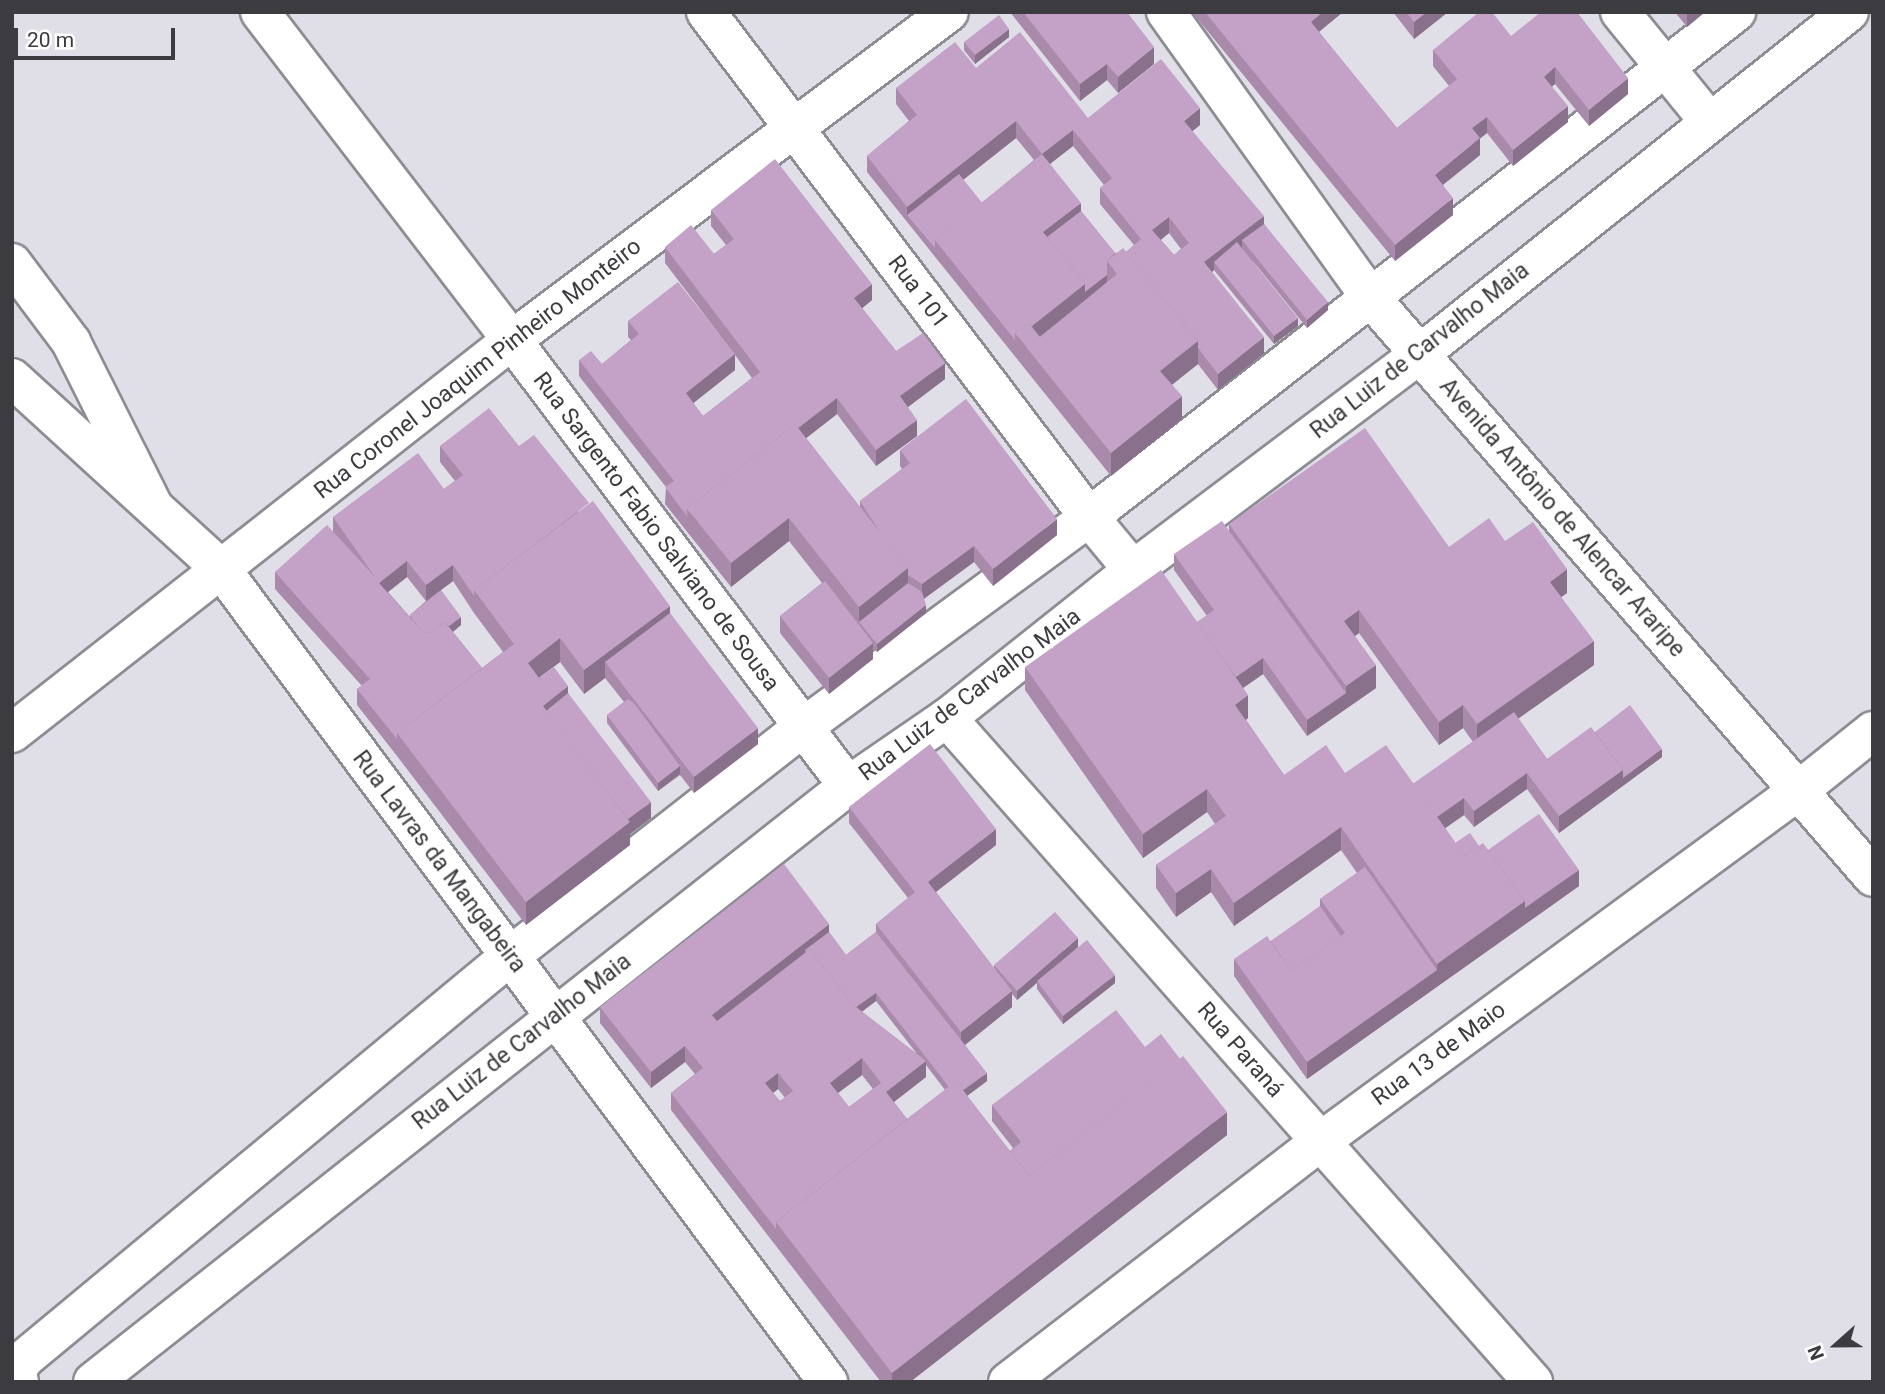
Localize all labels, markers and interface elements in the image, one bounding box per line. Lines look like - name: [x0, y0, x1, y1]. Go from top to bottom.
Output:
- scale bar: [18, 14, 178, 58]
- text: 20 m: [27, 28, 74, 52]
- street label: Rua Coronel Joaquim Pinheiro Monteiro: [309, 233, 647, 505]
- street label: Rua 101: [882, 250, 954, 334]
- street label: Rua Luiz de Carvalho Maia: [1305, 257, 1535, 445]
- street label: Rua Sargento Fabio Salviano de Sousa: [527, 367, 785, 697]
- street label: Avenida Antônio de Alencar Araripe: [1433, 373, 1691, 663]
- street label: Rua Luiz de Carvalho Maia: [854, 603, 1086, 787]
- street label: Rua Lavras da Mangabeira: [346, 746, 532, 978]
- street label: Rua Luiz de Carvalho Maia: [407, 948, 637, 1136]
- street label: Rua 13 de Maio: [1367, 996, 1511, 1112]
- street label: Rua Paraná: [1191, 997, 1289, 1103]
- north arrow: [1801, 1310, 1871, 1380]
- text: N: [1803, 1342, 1829, 1363]

